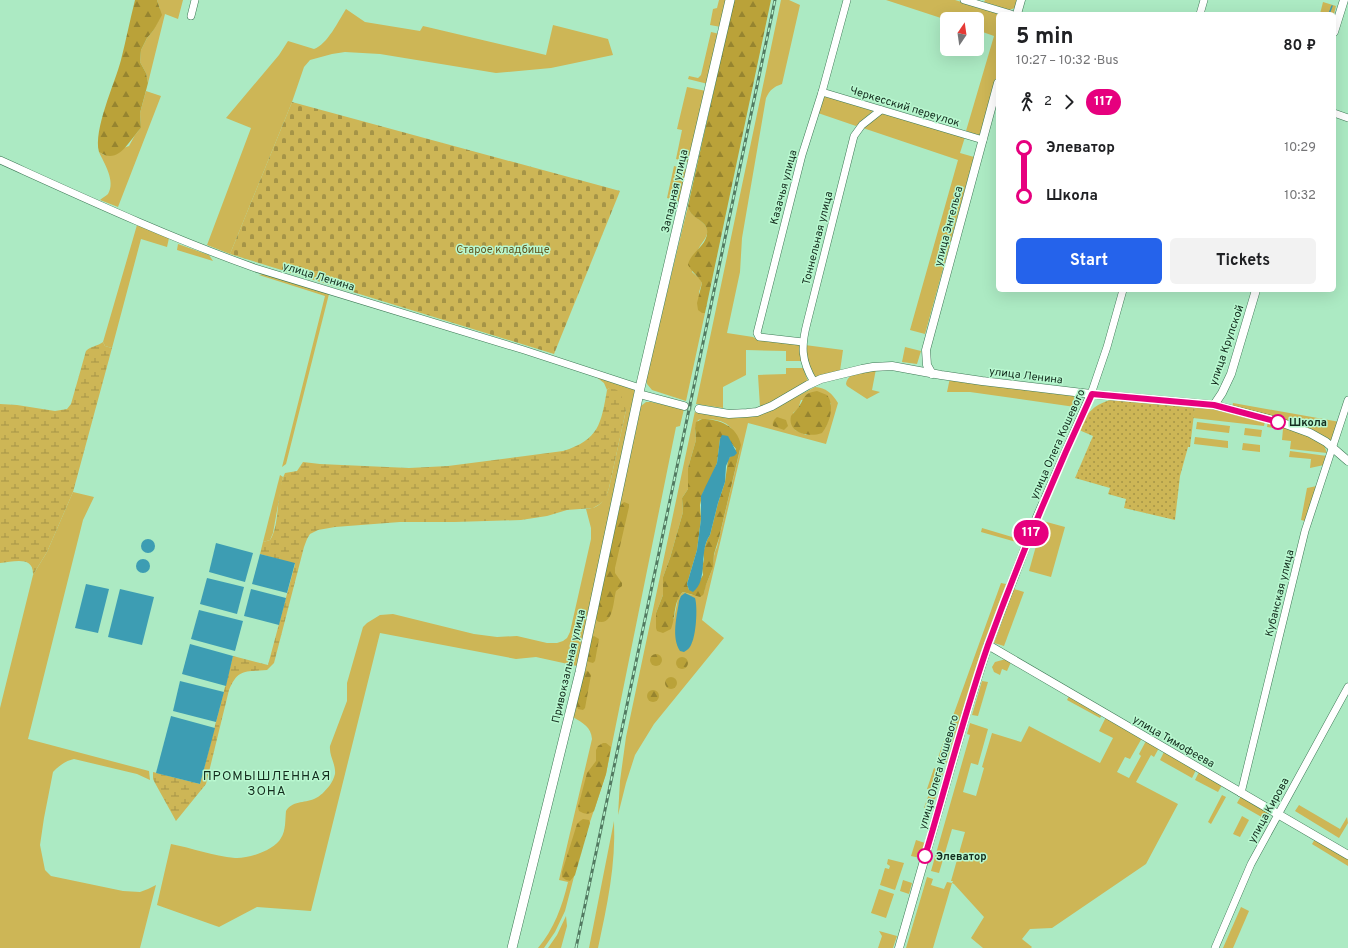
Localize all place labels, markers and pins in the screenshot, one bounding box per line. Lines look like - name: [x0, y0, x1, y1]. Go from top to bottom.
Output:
- marker: Школа: [1270, 414, 1286, 430]
- place label: Школа: [1289, 416, 1327, 430]
- marker: Элеватор: [917, 848, 933, 864]
- place label: Элеватор: [936, 850, 987, 864]

